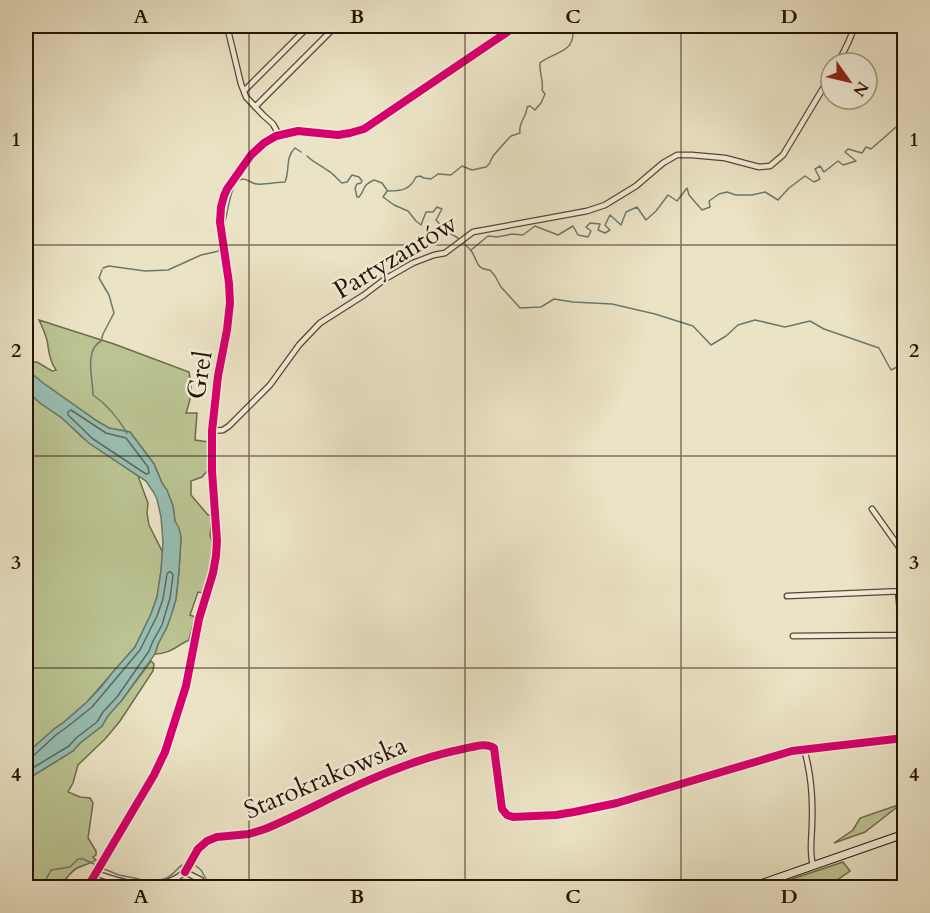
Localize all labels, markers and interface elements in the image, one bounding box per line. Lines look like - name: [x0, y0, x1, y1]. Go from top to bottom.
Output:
- text: A: [133, 3, 149, 30]
- text: B: [350, 3, 364, 30]
- text: C: [565, 3, 581, 30]
- text: D: [780, 3, 798, 30]
- north arrow: [819, 51, 879, 111]
- text: N: [848, 77, 874, 101]
- text: 1: [11, 126, 21, 153]
- text: 1: [909, 126, 919, 153]
- street label: Partyzantów: [327, 206, 464, 307]
- text: 2: [11, 337, 21, 364]
- text: 2: [909, 337, 919, 364]
- street label: Grel: [178, 348, 221, 402]
- text: 3: [11, 549, 21, 576]
- text: 3: [909, 549, 919, 576]
- street label: Starokrakowska: [239, 727, 412, 827]
- text: 4: [11, 761, 21, 788]
- text: 4: [909, 761, 919, 788]
- text: A: [133, 883, 149, 910]
- text: B: [350, 883, 364, 910]
- text: C: [565, 883, 581, 910]
- text: D: [780, 883, 798, 910]

